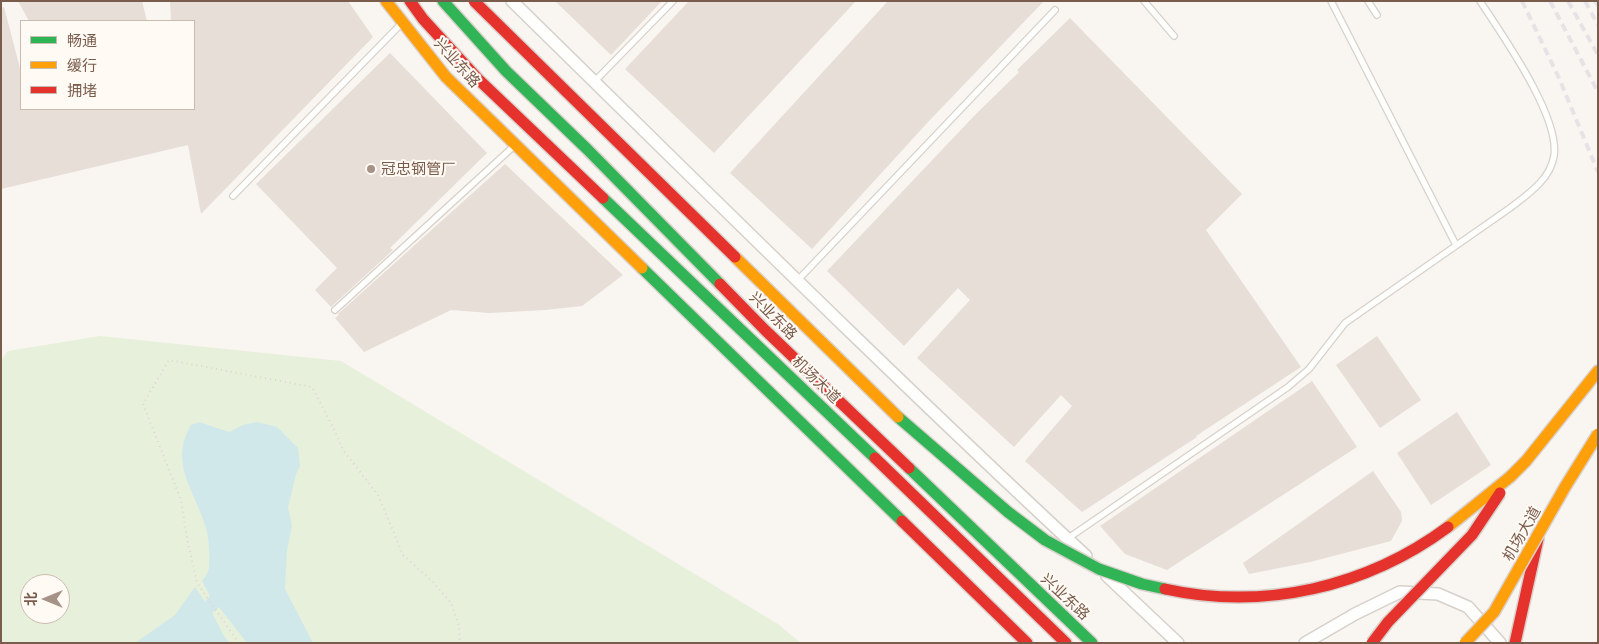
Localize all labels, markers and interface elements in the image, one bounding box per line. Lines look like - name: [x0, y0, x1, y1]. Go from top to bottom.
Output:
- legend: [20, 20, 195, 110]
- text: 畅通: [67, 32, 97, 49]
- street label: 兴业东路: [430, 35, 484, 91]
- text: 缓行: [67, 57, 97, 74]
- text: 拥堵: [67, 82, 97, 99]
- place label: 冠忠钢管厂: [381, 160, 456, 178]
- marker: 冠忠钢管厂: [365, 163, 377, 175]
- street label: 兴业东路: [745, 288, 801, 344]
- street label: 机场大道: [788, 353, 844, 407]
- street label: 机场大道: [1499, 504, 1545, 564]
- street label: 兴业东路: [1037, 570, 1093, 624]
- north arrow: [20, 574, 70, 624]
- text: 北: [23, 592, 39, 606]

